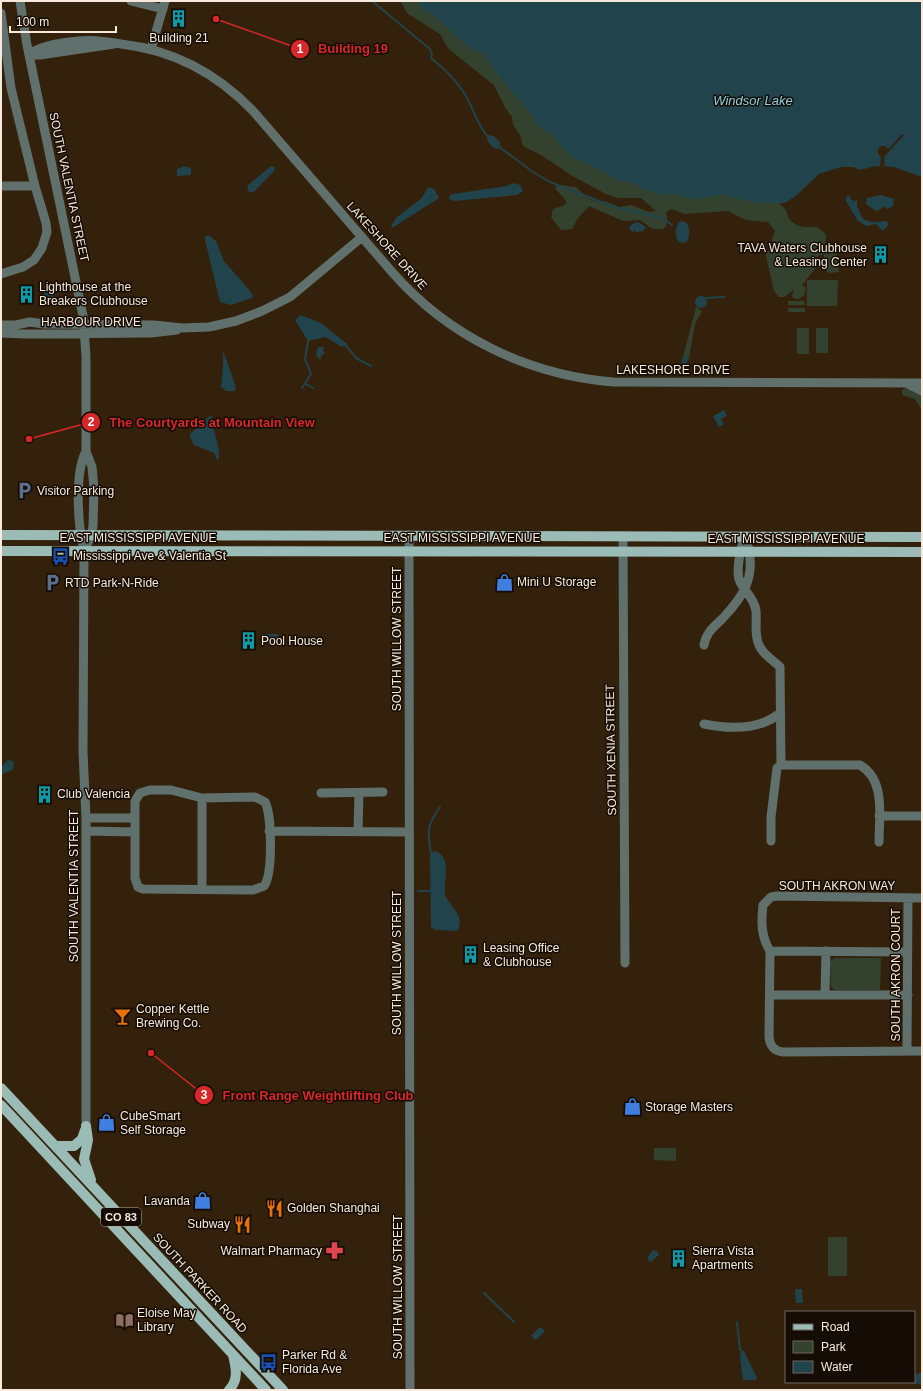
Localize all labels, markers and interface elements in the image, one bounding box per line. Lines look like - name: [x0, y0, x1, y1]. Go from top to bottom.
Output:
- scale bar: [10, 8, 116, 34]
- building icon: Building 21: [169, 9, 189, 29]
- text: 100 m: [16, 15, 49, 29]
- place label: Building 21: [149, 31, 209, 45]
- callout: Building 19: [290, 36, 396, 61]
- text: Building 19: [318, 41, 388, 56]
- text: 1: [297, 42, 304, 56]
- water label: Windsor Lake: [713, 93, 793, 108]
- street label: SOUTH VALENTIA STREET: [46, 111, 92, 264]
- street label: LAKESHORE DRIVE: [344, 199, 430, 293]
- place label: TAVA Waters Clubhouse & Leasing Center: [737, 241, 867, 269]
- building icon: TAVA Waters Clubhouse & Leasing Center: [870, 245, 890, 265]
- place label: Lighthouse at the Breakers Clubhouse: [39, 280, 148, 308]
- building icon: Lighthouse at the Breakers Clubhouse: [16, 284, 36, 304]
- street label: HARBOUR DRIVE: [41, 315, 141, 329]
- street label: LAKESHORE DRIVE: [616, 363, 730, 377]
- callout: The Courtyards at Mountain View: [81, 410, 323, 435]
- text: 2: [88, 415, 95, 429]
- text: The Courtyards at Mountain View: [109, 415, 316, 430]
- parking icon: Visitor Parking: [14, 481, 34, 501]
- place label: Visitor Parking: [37, 484, 114, 498]
- street label: EAST MISSISSIPPI AVENUE: [60, 531, 216, 545]
- street label: EAST MISSISSIPPI AVENUE: [384, 531, 540, 545]
- street label: EAST MISSISSIPPI AVENUE: [708, 532, 864, 546]
- bus stop icon: Mississippi Ave & Valentia St: [50, 546, 70, 566]
- place label: Mississippi Ave & Valentia St: [73, 549, 227, 563]
- street label: SOUTH WILLOW STREET: [390, 566, 404, 711]
- shop icon: Mini U Storage: [494, 572, 514, 592]
- parking icon: RTD Park-N-Ride: [42, 573, 62, 593]
- place label: Mini U Storage: [517, 575, 597, 589]
- place label: RTD Park-N-Ride: [65, 576, 159, 590]
- building icon: Pool House: [238, 631, 258, 651]
- place label: Pool House: [261, 634, 323, 648]
- street label: SOUTH XENIA STREET: [603, 684, 619, 816]
- building icon: Club Valencia: [34, 784, 54, 804]
- place label: Club Valencia: [57, 787, 130, 801]
- street label: SOUTH VALENTIA STREET: [67, 809, 81, 962]
- street label: SOUTH AKRON WAY: [779, 879, 895, 893]
- street label: SOUTH WILLOW STREET: [390, 890, 404, 1035]
- street label: SOUTH AKRON COURT: [889, 908, 903, 1042]
- place label: Leasing Office & Clubhouse: [483, 941, 560, 969]
- building icon: Leasing Office & Clubhouse: [460, 945, 480, 965]
- place label: Copper Kettle Brewing Co.: [136, 1002, 210, 1030]
- bar icon: Copper Kettle Brewing Co.: [113, 1006, 133, 1026]
- callout: Front Range Weightlifting Club: [194, 1083, 421, 1108]
- text: 3: [201, 1088, 208, 1102]
- text: Front Range Weightlifting Club: [222, 1088, 414, 1103]
- shop icon: Storage Masters: [622, 1097, 642, 1117]
- place label: Storage Masters: [645, 1100, 733, 1114]
- place label: CubeSmart Self Storage: [120, 1109, 186, 1137]
- shop icon: CubeSmart Self Storage: [97, 1113, 117, 1133]
- shop icon: Lavanda: [193, 1191, 213, 1211]
- place label: Lavanda: [144, 1194, 190, 1208]
- restaurant icon: Golden Shanghai: [264, 1198, 284, 1218]
- place label: Golden Shanghai: [287, 1201, 380, 1215]
- road number: CO 83: [101, 1208, 141, 1226]
- restaurant icon: Subway: [233, 1214, 253, 1234]
- street label: SOUTH WILLOW STREET: [391, 1214, 405, 1359]
- place label: Subway: [187, 1217, 230, 1231]
- street label: SOUTH PARKER ROAD: [150, 1230, 250, 1336]
- pharmacy icon: Walmart Pharmacy: [325, 1241, 345, 1261]
- place label: Walmart Pharmacy: [220, 1244, 322, 1258]
- place label: Sierra Vista Apartments: [692, 1244, 754, 1272]
- building icon: Sierra Vista Apartments: [669, 1248, 689, 1268]
- place label: Eloise May Library: [137, 1306, 196, 1334]
- library icon: Eloise May Library: [114, 1310, 134, 1330]
- legend: [785, 1311, 915, 1383]
- text: Road: [821, 1320, 850, 1334]
- text: Park: [821, 1340, 847, 1354]
- place label: Parker Rd & Florida Ave: [282, 1348, 347, 1376]
- bus stop icon: Parker Rd & Florida Ave: [259, 1352, 279, 1372]
- text: Water: [821, 1360, 853, 1374]

